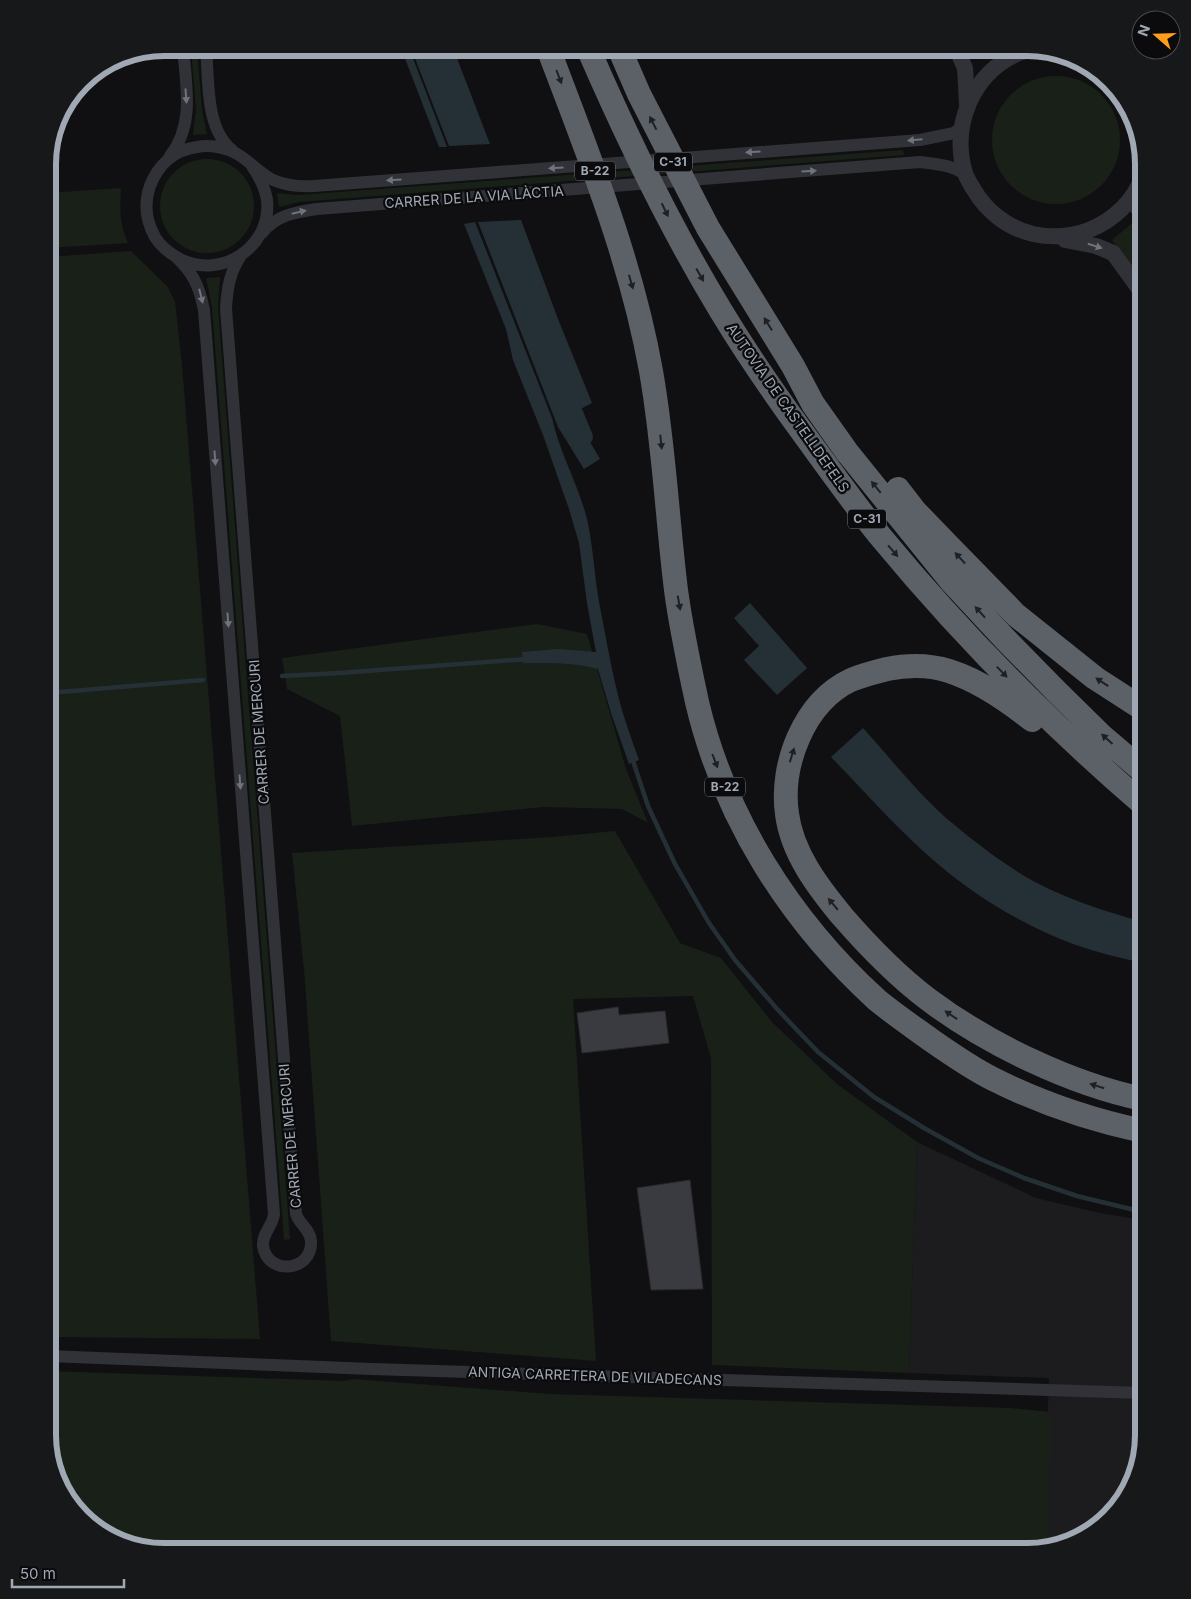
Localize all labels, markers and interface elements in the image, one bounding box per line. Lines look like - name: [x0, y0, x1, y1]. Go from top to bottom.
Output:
- north arrow: [1131, 10, 1181, 60]
- text: N: [1134, 22, 1153, 38]
- one-way arrow: [555, 70, 563, 85]
- one-way arrow: [183, 88, 191, 104]
- one-way arrow: [649, 116, 657, 130]
- one-way arrow: [907, 136, 923, 144]
- one-way arrow: [745, 149, 761, 157]
- road number: C-31: [654, 152, 692, 172]
- road number: B-22: [575, 162, 615, 180]
- one-way arrow: [548, 164, 564, 172]
- one-way arrow: [802, 166, 818, 174]
- one-way arrow: [386, 177, 402, 185]
- street label: CARRER DE LA VIA LÀCTIA: [384, 182, 565, 211]
- one-way arrow: [661, 203, 669, 217]
- one-way arrow: [291, 208, 306, 216]
- one-way arrow: [1088, 243, 1103, 251]
- one-way arrow: [696, 268, 705, 281]
- one-way arrow: [627, 275, 635, 290]
- one-way arrow: [197, 289, 205, 304]
- one-way arrow: [763, 318, 772, 331]
- street label: AUTOVIA DE CASTELLDEFELS: [723, 320, 853, 495]
- one-way arrow: [657, 434, 665, 450]
- one-way arrow: [211, 450, 219, 466]
- one-way arrow: [870, 481, 881, 494]
- road number: C-31: [848, 509, 886, 528]
- one-way arrow: [888, 545, 899, 558]
- one-way arrow: [954, 553, 966, 565]
- one-way arrow: [675, 596, 683, 612]
- one-way arrow: [974, 606, 986, 618]
- one-way arrow: [224, 612, 232, 628]
- street label: CARRER DE MERCURI: [245, 659, 272, 805]
- one-way arrow: [996, 666, 1008, 678]
- one-way arrow: [1096, 678, 1109, 687]
- one-way arrow: [1100, 734, 1113, 745]
- one-way arrow: [788, 747, 796, 762]
- one-way arrow: [711, 754, 719, 769]
- one-way arrow: [237, 774, 245, 790]
- road number: B-22: [705, 778, 745, 796]
- one-way arrow: [827, 898, 838, 911]
- one-way arrow: [944, 1010, 958, 1019]
- street label: CARRER DE MERCURI: [275, 1063, 304, 1209]
- one-way arrow: [1089, 1081, 1104, 1089]
- street label: ANTIGA CARRETERA DE VILADECANS: [468, 1363, 722, 1388]
- scale bar: [12, 1556, 125, 1588]
- text: 50 m: [20, 1564, 56, 1583]

